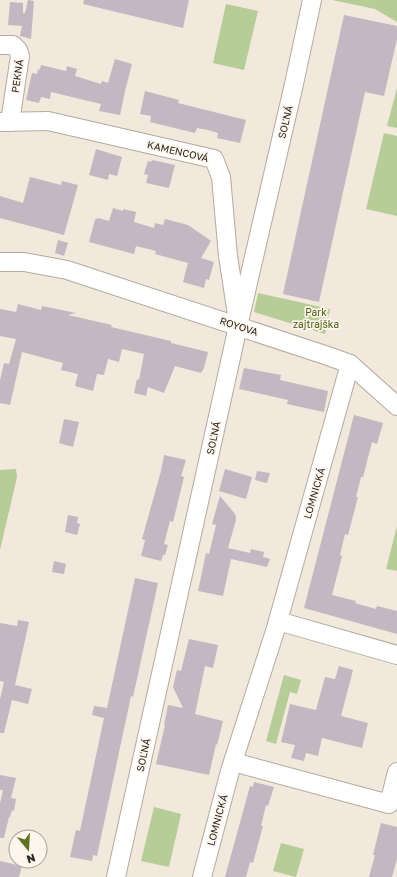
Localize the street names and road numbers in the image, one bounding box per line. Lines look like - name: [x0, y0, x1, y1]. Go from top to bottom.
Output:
- street label: PEKNÁ: [9, 58, 25, 94]
- street label: SOĽNÁ: [275, 104, 295, 140]
- street label: KAMENCOVÁ: [146, 138, 210, 164]
- street label: ROYOVA: [218, 314, 260, 338]
- street label: SOĽNÁ: [204, 420, 222, 456]
- street label: LOMNICKÁ: [301, 466, 327, 520]
- street label: SOĽNÁ: [134, 737, 152, 773]
- street label: LOMNICKÁ: [204, 793, 230, 847]

